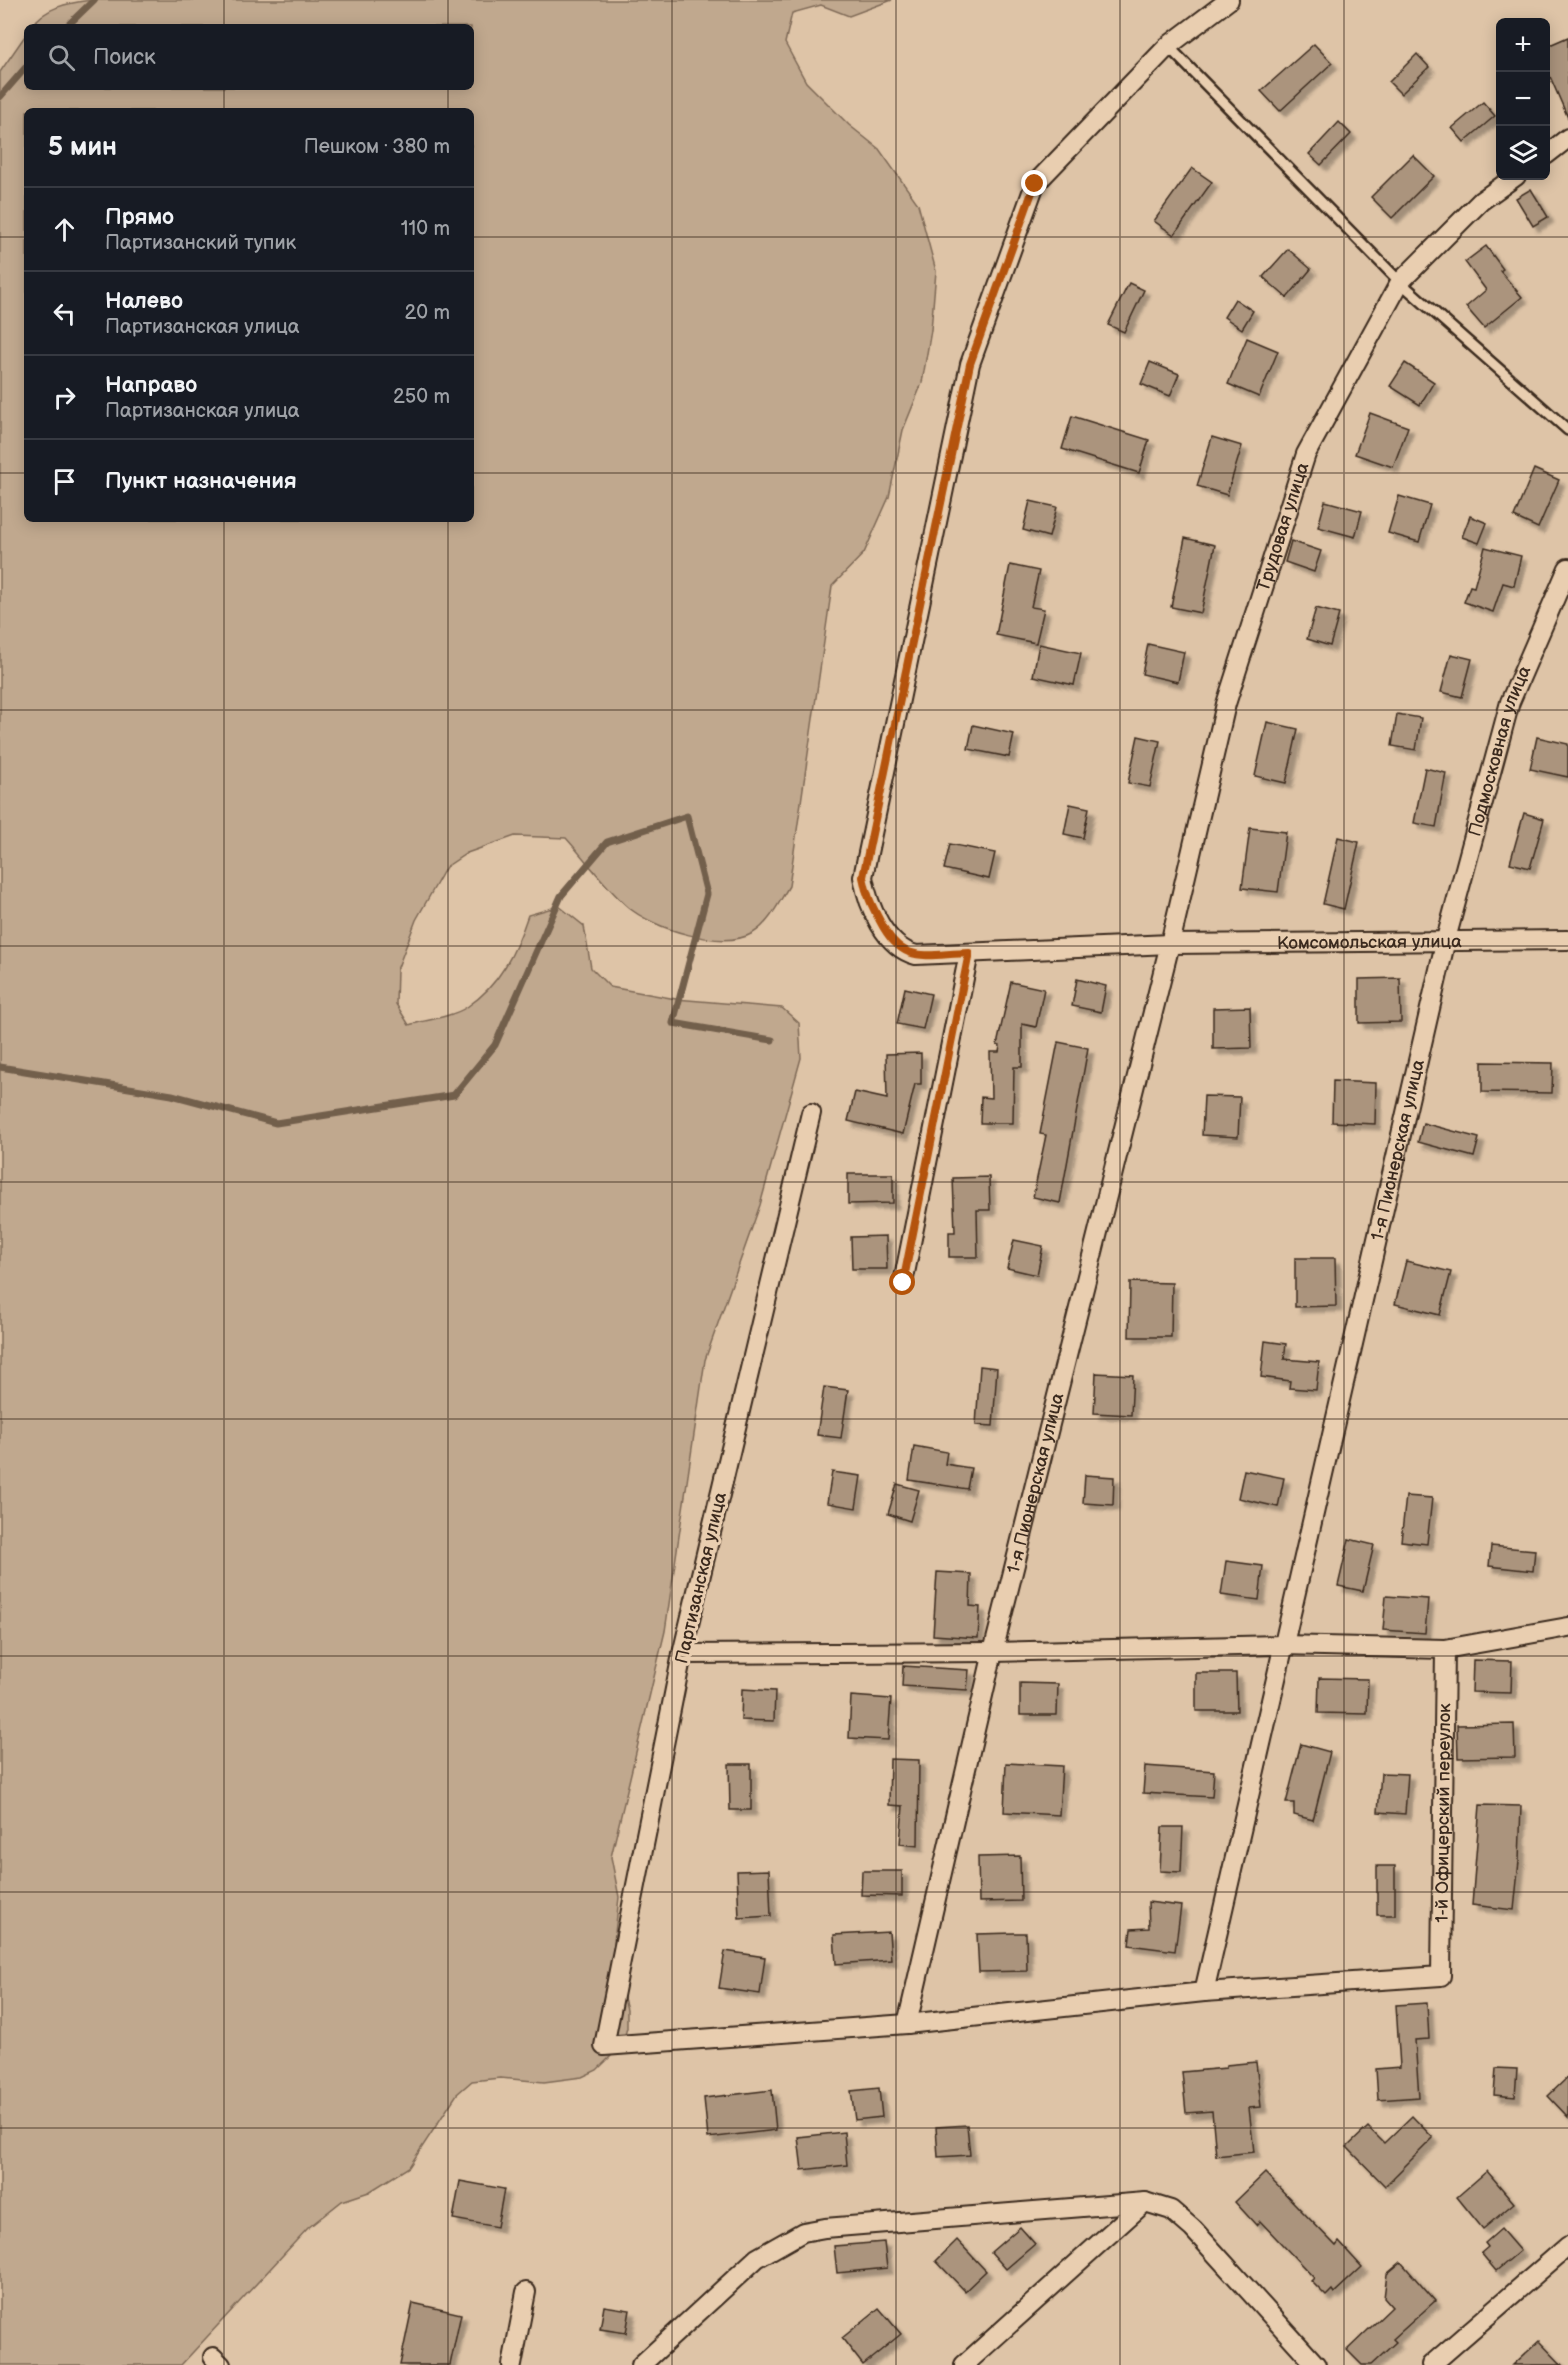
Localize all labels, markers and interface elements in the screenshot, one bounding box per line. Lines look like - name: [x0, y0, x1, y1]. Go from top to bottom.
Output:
- map controls: [1496, 18, 1550, 180]
- button: +: [1496, 18, 1550, 72]
- search box: [24, 24, 474, 90]
- icon: search: [45, 41, 78, 74]
- text: Поиск: [93, 44, 156, 71]
- button: −: [1496, 72, 1550, 126]
- button: layers: [1496, 126, 1550, 180]
- text: 5 мин: [48, 132, 117, 163]
- text: Пешком · 380 m: [304, 135, 450, 159]
- route end: [1021, 170, 1047, 196]
- text: Прямо: [105, 204, 174, 231]
- icon: ahead: [48, 213, 81, 246]
- text: 110 m: [401, 217, 450, 241]
- text: Партизанский тупик: [105, 231, 296, 255]
- text: Налево: [105, 288, 183, 315]
- icon: left: [48, 297, 81, 330]
- text: 20 m: [405, 301, 450, 325]
- text: Партизанская улица: [105, 315, 300, 339]
- text: Направо: [105, 372, 197, 399]
- icon: right: [48, 381, 81, 414]
- text: 250 m: [393, 385, 450, 409]
- text: Партизанская улица: [105, 399, 300, 423]
- street label: Трудовая улица: [1252, 460, 1313, 594]
- icon: arrive: [48, 465, 81, 498]
- text: Пункт назначения: [105, 468, 297, 495]
- street label: Подмосковная улица: [1464, 662, 1535, 838]
- street label: Комсомольская улица: [1277, 931, 1462, 953]
- street label: 1-я Пионерская улица: [1367, 1057, 1429, 1243]
- route start: [889, 1269, 915, 1295]
- street label: 1-я Пионерская улица: [1003, 1390, 1068, 1575]
- street label: Партизанская улица: [671, 1490, 731, 1666]
- street label: 1-й Офицерский переулок: [1431, 1703, 1455, 1923]

